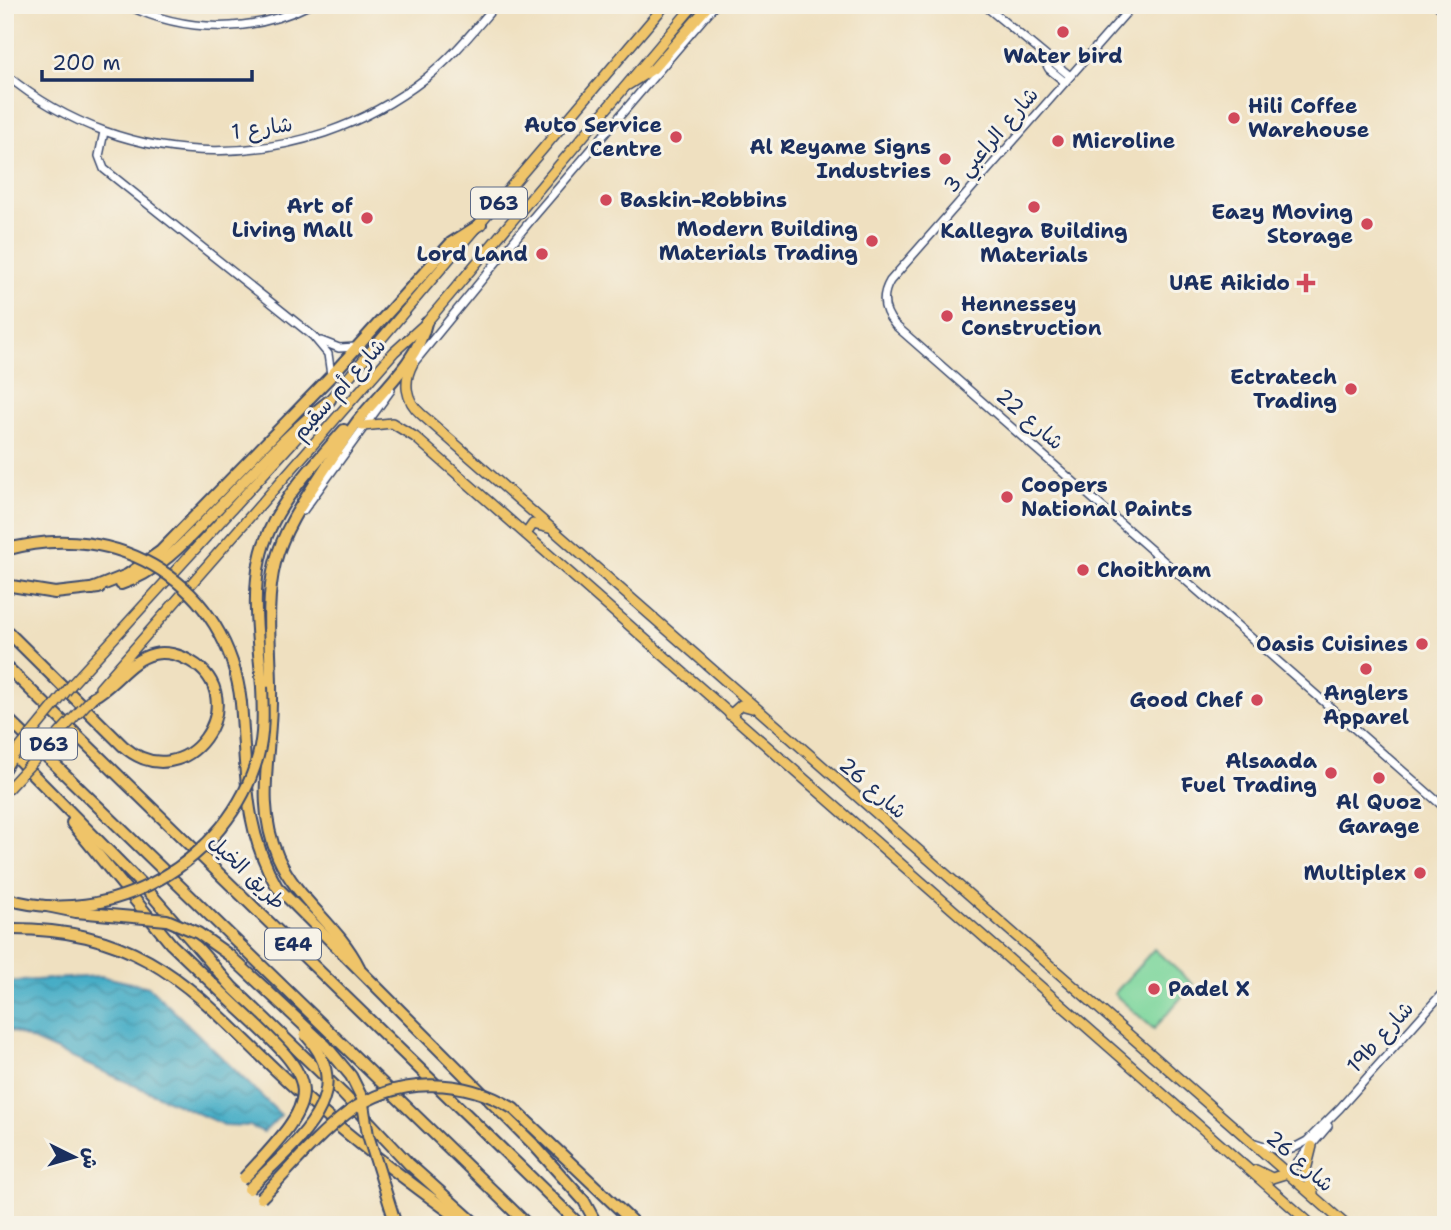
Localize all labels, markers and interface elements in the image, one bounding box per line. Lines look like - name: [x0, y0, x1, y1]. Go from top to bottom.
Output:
- marker: Water bird: [1055, 24, 1071, 40]
- scale bar: [42, 38, 252, 82]
- place label: Water bird: [1003, 42, 1123, 70]
- text: 200 m: [52, 49, 121, 77]
- street label: شارع الراعبي 3: [937, 81, 1049, 202]
- place label: Hili Coffee Warehouse: [1248, 92, 1369, 144]
- street label: شارع 1: [230, 110, 294, 147]
- marker: Hili Coffee Warehouse: [1226, 110, 1242, 126]
- place label: Auto Service Centre: [524, 111, 662, 163]
- place label: Microline: [1072, 127, 1175, 155]
- marker: Auto Service Centre: [668, 129, 684, 145]
- place label: Al Reyame Signs Industries: [749, 133, 931, 185]
- marker: Microline: [1050, 133, 1066, 149]
- marker: Al Reyame Signs Industries: [937, 151, 953, 167]
- place label: Baskin-Robbins: [620, 186, 787, 214]
- road number: D63: [471, 188, 527, 218]
- place label: Art of Living Mall: [232, 192, 354, 244]
- marker: Baskin-Robbins: [598, 192, 614, 208]
- place label: Eazy Moving Storage: [1211, 198, 1353, 250]
- marker: Kallegra Building Materials: [1026, 199, 1042, 215]
- marker: Art of Living Mall: [359, 210, 375, 226]
- place label: Modern Building Materials Trading: [659, 215, 858, 267]
- marker: Eazy Moving Storage: [1359, 216, 1375, 232]
- place label: Kallegra Building Materials: [940, 217, 1128, 269]
- marker: Modern Building Materials Trading: [864, 233, 880, 249]
- place label: Lord Land: [417, 240, 528, 268]
- marker: Lord Land: [534, 246, 550, 262]
- place label: UAE Aikido: [1169, 269, 1290, 297]
- marker: UAE Aikido: [1296, 273, 1316, 293]
- place label: Hennessey Construction: [961, 290, 1102, 342]
- marker: Hennessey Construction: [939, 308, 955, 324]
- street label: شارع أم سقيم: [286, 332, 394, 447]
- place label: Ectratech Trading: [1230, 363, 1337, 415]
- marker: Ectratech Trading: [1343, 381, 1359, 397]
- street label: شارع 22: [990, 382, 1070, 457]
- place label: Coopers National Paints: [1021, 471, 1192, 523]
- marker: Coopers National Paints: [999, 489, 1015, 505]
- place label: Choithram: [1097, 556, 1211, 584]
- marker: Choithram: [1075, 562, 1091, 578]
- place label: Oasis Cuisines: [1256, 630, 1408, 658]
- marker: Oasis Cuisines: [1414, 636, 1430, 652]
- marker: Anglers Apparel: [1358, 661, 1374, 677]
- place label: Anglers Apparel: [1323, 679, 1409, 731]
- place label: Good Chef: [1129, 686, 1244, 714]
- marker: Good Chef: [1249, 692, 1265, 708]
- road number: D63: [21, 729, 77, 760]
- place label: Alsaada Fuel Trading: [1181, 747, 1318, 799]
- street label: شارع 26: [833, 751, 913, 826]
- marker: Alsaada Fuel Trading: [1323, 765, 1339, 781]
- marker: Al Quoz Garage: [1371, 770, 1387, 786]
- place label: Al Quoz Garage: [1336, 788, 1422, 840]
- street label: طريق الخيل: [202, 828, 292, 916]
- place label: Multiplex: [1304, 859, 1406, 887]
- marker: Multiplex: [1412, 865, 1428, 881]
- road number: E44: [265, 928, 321, 960]
- place label: Padel X: [1168, 975, 1250, 1003]
- marker: Padel X: [1146, 981, 1162, 997]
- street label: 19b شارع: [1340, 995, 1420, 1080]
- north arrow: [38, 1122, 108, 1192]
- street label: شارع 26: [1260, 1124, 1340, 1199]
- text: ش: [77, 1147, 104, 1170]

